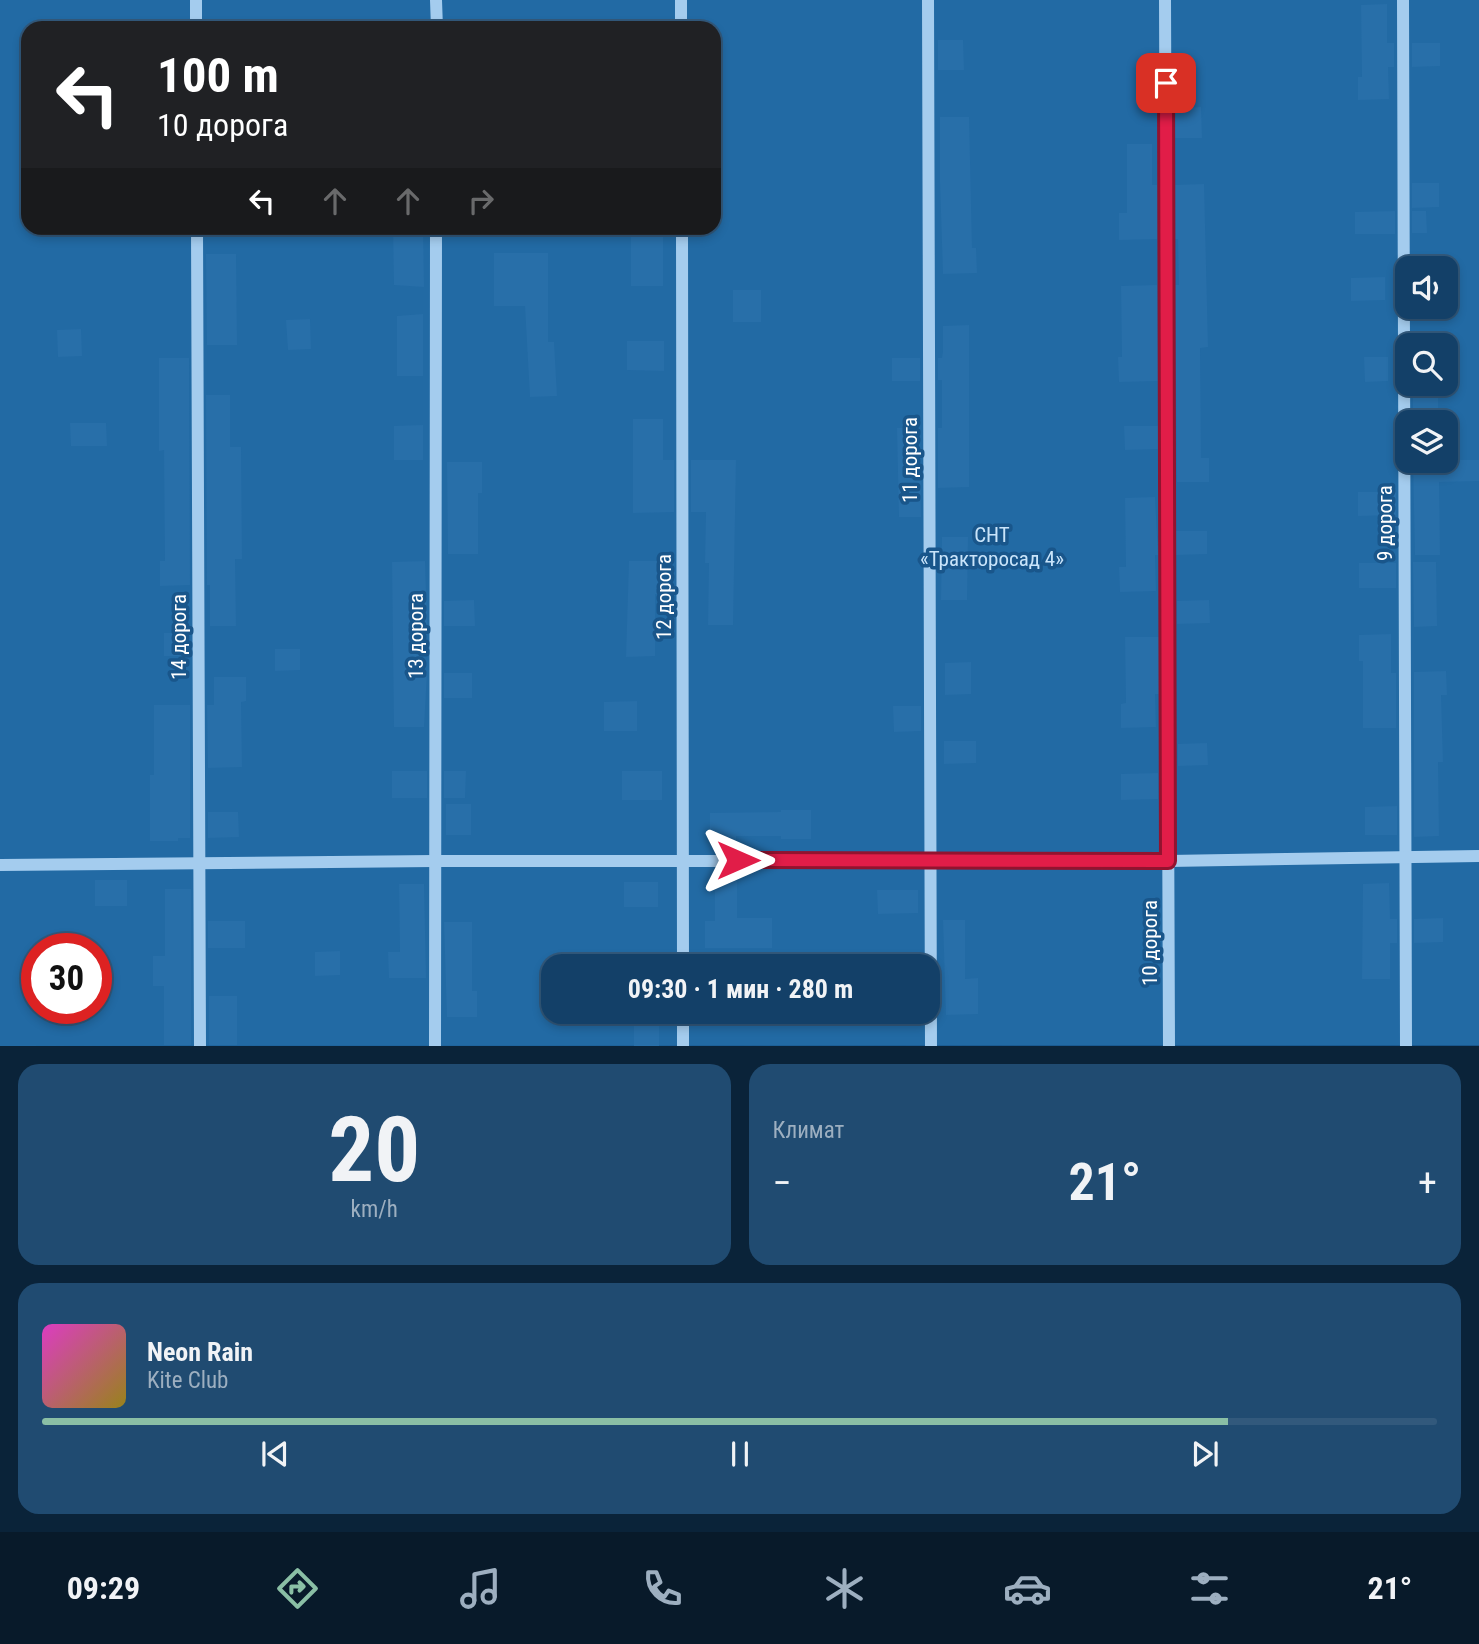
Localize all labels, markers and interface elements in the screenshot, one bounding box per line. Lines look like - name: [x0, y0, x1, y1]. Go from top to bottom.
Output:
- text: 100 m: [157, 47, 279, 104]
- icon: left: [42, 49, 133, 140]
- pin: [1136, 53, 1196, 113]
- icon: arrive: [1147, 64, 1185, 102]
- text: 10 дорога: [157, 106, 288, 144]
- icon: left: [243, 182, 281, 220]
- icon: ahead: [316, 182, 354, 220]
- icon: ahead: [389, 182, 427, 220]
- icon: right: [462, 182, 500, 220]
- map controls: [1395, 256, 1458, 473]
- button: sound: [1395, 256, 1458, 319]
- button: search: [1395, 333, 1458, 396]
- button: layers: [1395, 410, 1458, 473]
- street label: 11 дорога: [898, 417, 922, 503]
- street label: 9 дорога: [1373, 485, 1397, 561]
- park label: СНТ «Тракторосад 4»: [920, 523, 1064, 571]
- street label: 12 дорога: [652, 554, 676, 640]
- street label: 13 дорога: [404, 593, 428, 679]
- street label: 14 дорога: [167, 594, 191, 680]
- position arrow: [701, 823, 775, 897]
- street label: 10 дорога: [1138, 900, 1162, 986]
- speed limit sign: 30: [21, 933, 112, 1024]
- text: 09:30 · 1 мин · 280 m: [628, 974, 853, 1004]
- text: 20: [328, 1097, 420, 1203]
- text: Климат: [773, 1117, 844, 1144]
- text: 21°: [1068, 1152, 1141, 1213]
- text: −: [773, 1161, 792, 1205]
- text: +: [1418, 1161, 1437, 1205]
- text: km/h: [351, 1196, 398, 1223]
- text: Neon Rain: [147, 1337, 253, 1367]
- text: Kite Club: [147, 1367, 228, 1394]
- icon: previous: [256, 1435, 294, 1473]
- icon: pause: [721, 1435, 759, 1473]
- icon: next: [1186, 1435, 1224, 1473]
- icon: directions: [273, 1564, 322, 1613]
- icon: music: [456, 1564, 505, 1613]
- icon: phone: [638, 1564, 687, 1613]
- icon: climate: [820, 1564, 869, 1613]
- icon: car: [1003, 1564, 1052, 1613]
- icon: filters: [1185, 1564, 1234, 1613]
- text: 09:29: [67, 1569, 140, 1607]
- text: 21°: [1368, 1569, 1412, 1607]

